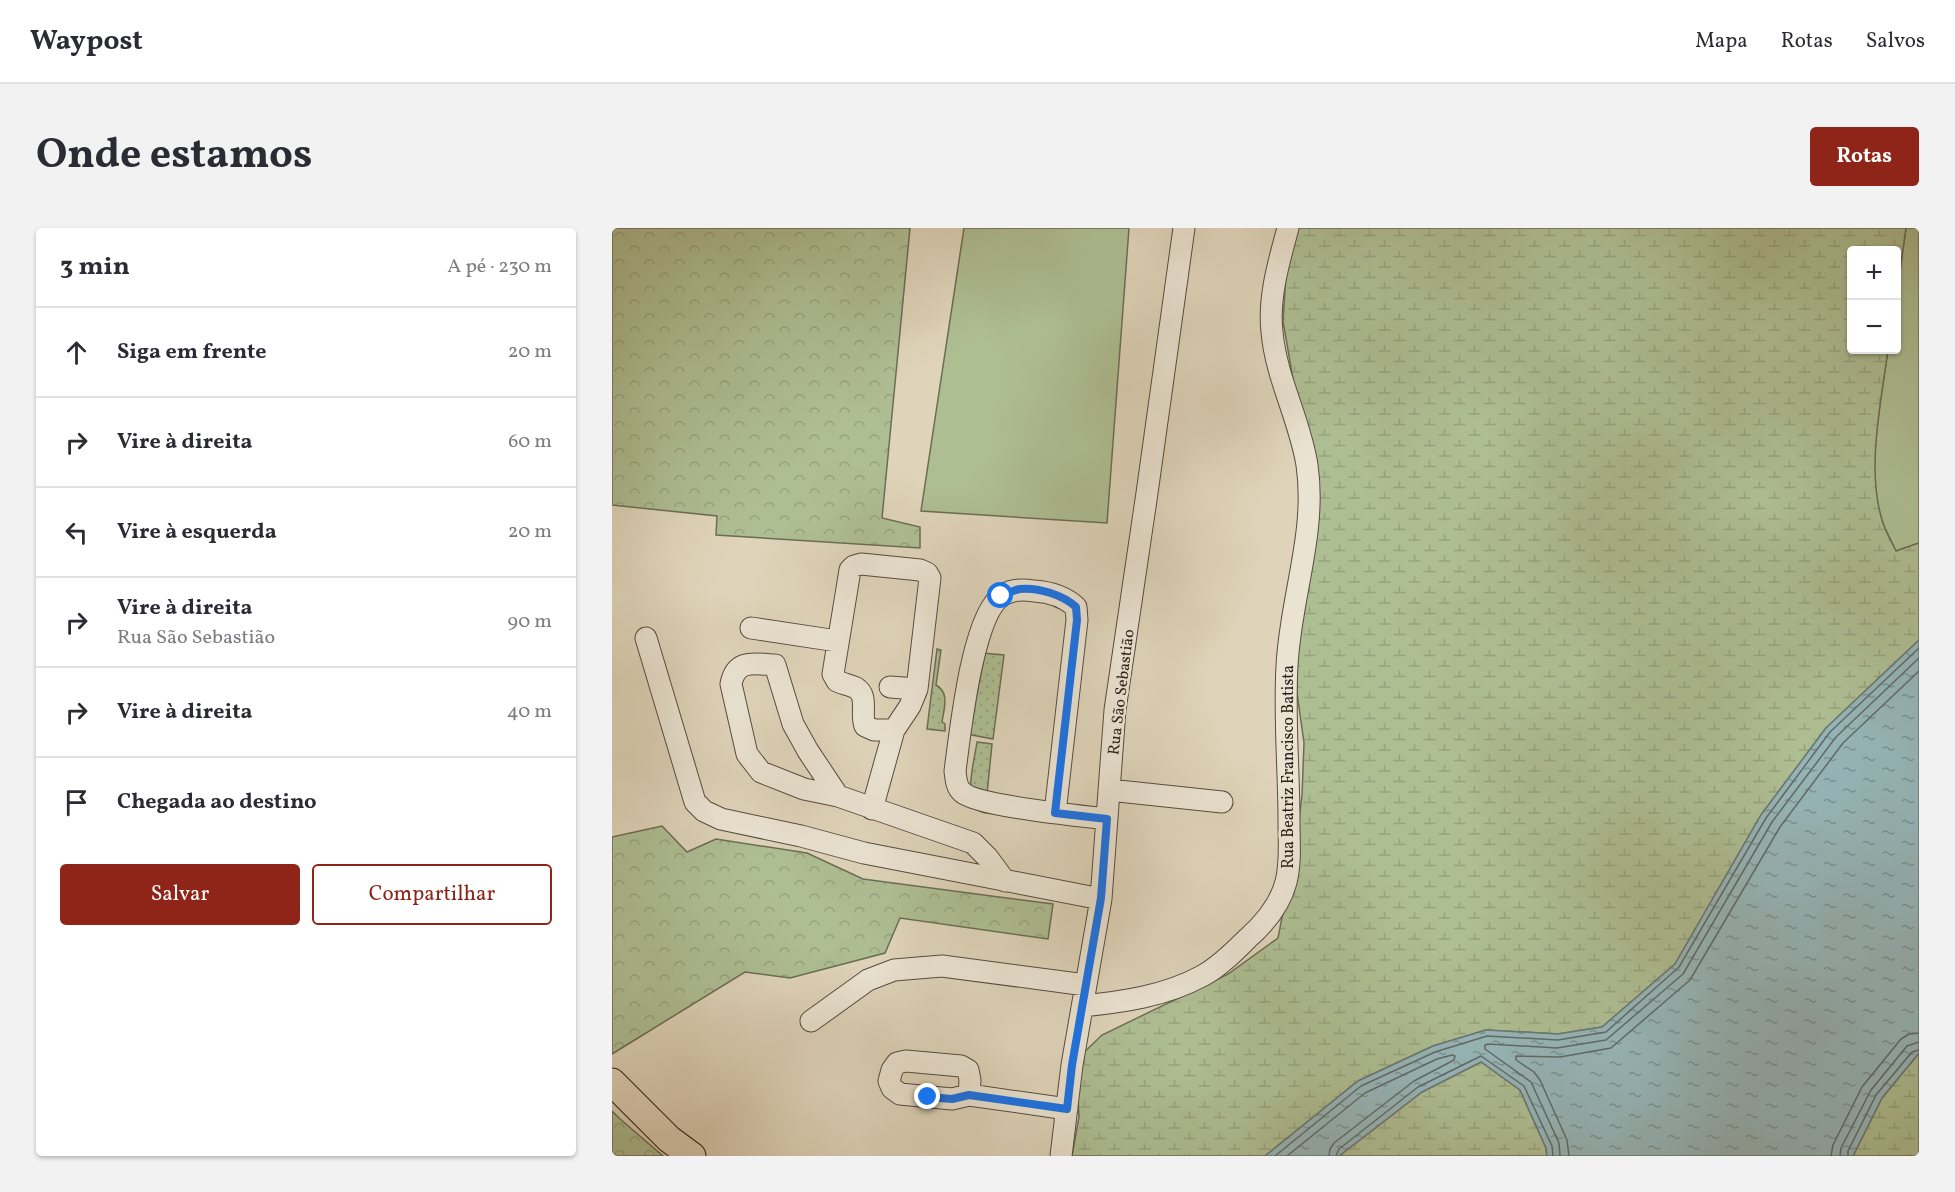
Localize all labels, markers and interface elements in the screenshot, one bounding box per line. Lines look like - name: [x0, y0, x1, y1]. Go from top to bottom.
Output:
- text: Waypost: [30, 22, 143, 61]
- text: Mapa: [1695, 27, 1748, 56]
- text: Rotas: [1781, 27, 1833, 56]
- text: Salvos: [1866, 27, 1925, 56]
- text: Onde estamos: [36, 127, 312, 186]
- button: Rotas: [1810, 127, 1919, 186]
- map controls: [1847, 246, 1901, 354]
- button: +: [1847, 246, 1901, 300]
- text: 3 min: [60, 249, 130, 285]
- text: A pé · 230 m: [447, 253, 552, 281]
- button: −: [1847, 300, 1901, 354]
- icon: ahead: [60, 336, 93, 369]
- text: Siga em frente: [117, 337, 267, 368]
- text: 20 m: [508, 338, 552, 366]
- icon: right: [60, 426, 93, 459]
- text: Vire à direita: [117, 427, 253, 458]
- text: 60 m: [508, 428, 552, 456]
- icon: left: [60, 516, 93, 549]
- text: Vire à esquerda: [117, 517, 277, 548]
- text: 20 m: [508, 518, 552, 546]
- route start: [987, 582, 1013, 608]
- text: Vire à direita: [117, 593, 253, 624]
- icon: right: [60, 606, 93, 639]
- text: 90 m: [508, 608, 552, 636]
- text: Rua São Sebastião: [117, 624, 275, 652]
- street label: Rua São Sebastião: [1103, 628, 1141, 756]
- street label: Rua Beatriz Francisco Batista: [1278, 665, 1300, 869]
- icon: right: [60, 696, 93, 729]
- text: Vire à direita: [117, 697, 253, 728]
- text: 40 m: [507, 698, 552, 726]
- icon: arrive: [60, 786, 93, 819]
- text: Chegada ao destino: [117, 787, 317, 818]
- button: Salvar: [60, 864, 300, 925]
- button: Compartilhar: [312, 864, 552, 925]
- route end: [914, 1083, 940, 1109]

